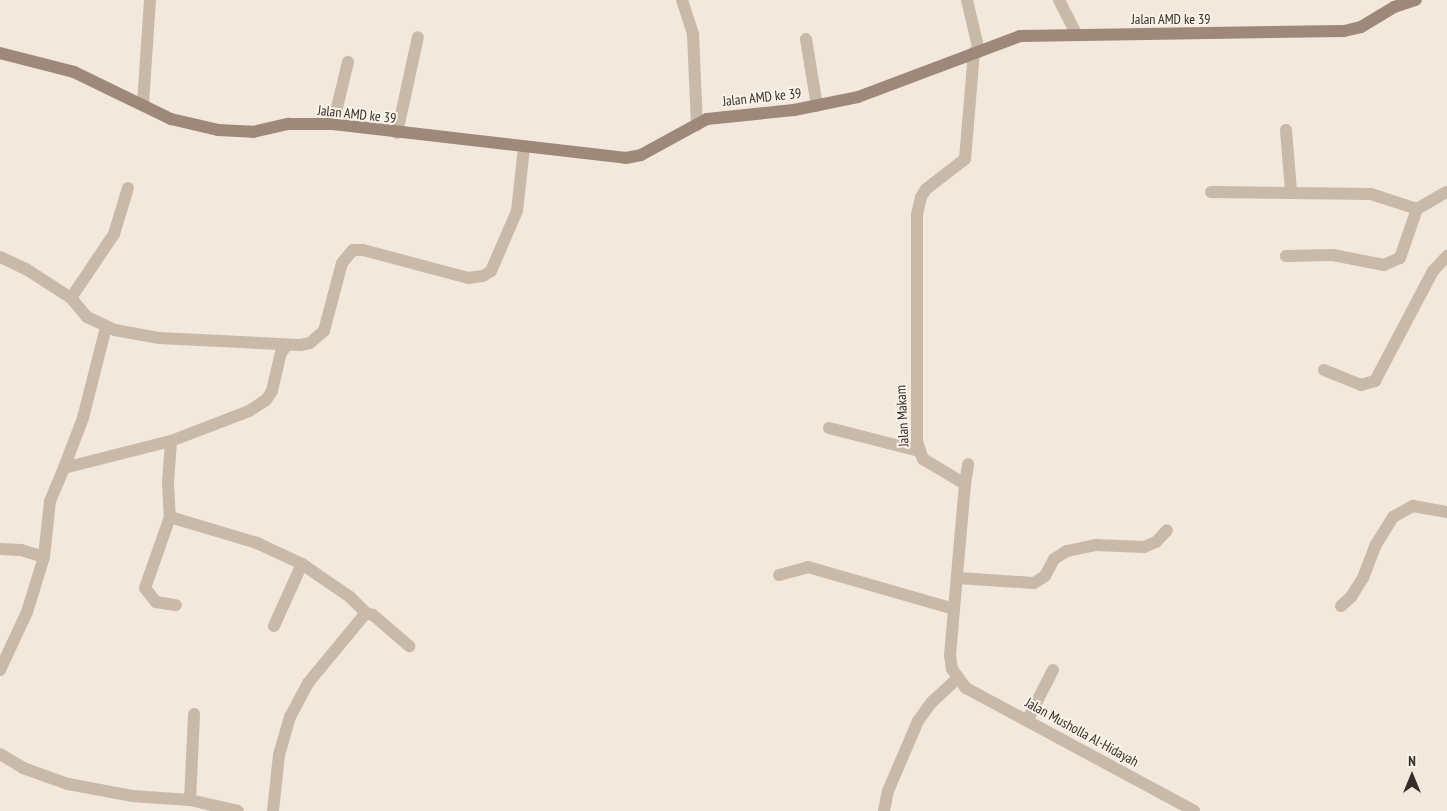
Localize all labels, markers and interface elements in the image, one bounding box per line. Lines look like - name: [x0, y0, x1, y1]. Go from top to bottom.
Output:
- street label: Jalan AMD ke 39: [1131, 11, 1211, 27]
- street label: Jalan AMD ke 39: [722, 84, 802, 110]
- street label: Jalan AMD ke 39: [317, 101, 397, 127]
- street label: Jalan Makam: [892, 385, 912, 447]
- street label: Jalan Musholla Al-Hidayah: [1022, 694, 1142, 770]
- north arrow: [1387, 751, 1437, 801]
- text: N: [1408, 752, 1416, 770]

